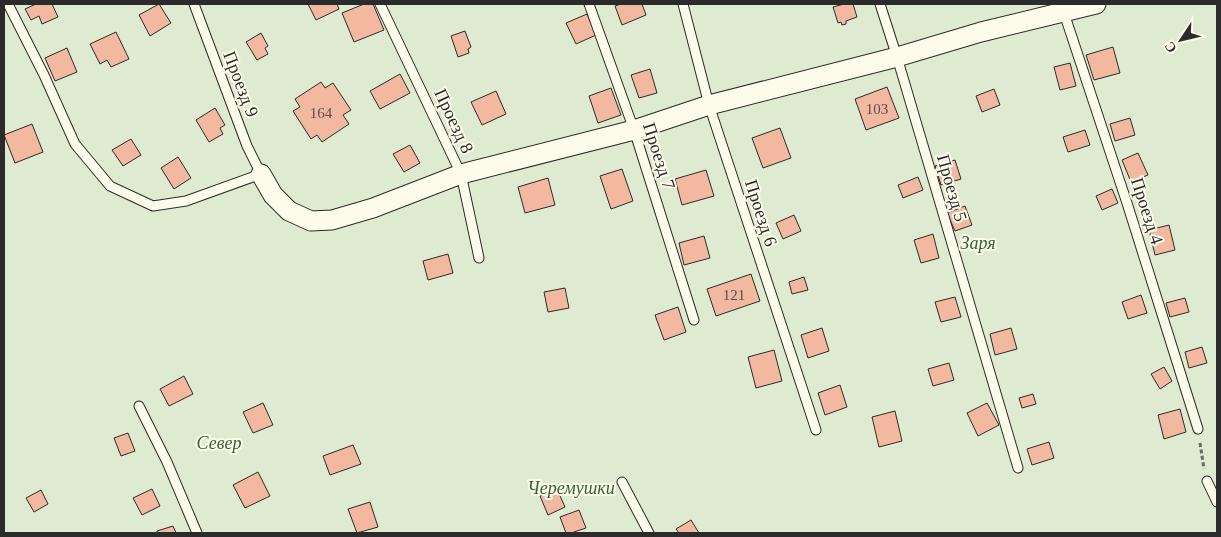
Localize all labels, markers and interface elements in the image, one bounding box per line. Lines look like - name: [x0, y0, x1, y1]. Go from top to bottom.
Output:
- north arrow: [1156, 15, 1206, 65]
- text: С: [1162, 39, 1180, 56]
- street label: Проезд 9: [219, 48, 263, 120]
- street label: Проезд 8: [430, 86, 478, 156]
- house number: 103: [866, 101, 888, 117]
- house number: 164: [310, 105, 333, 121]
- street label: Проезд 7: [639, 120, 679, 192]
- street label: Проезд 5: [933, 152, 971, 224]
- street label: Проезд 4: [1127, 175, 1167, 247]
- street label: Проезд 6: [741, 177, 781, 249]
- park label: Заря: [960, 233, 996, 253]
- house number: 121: [723, 287, 745, 303]
- park label: Север: [197, 433, 241, 453]
- park label: Черемушки: [527, 478, 615, 498]

